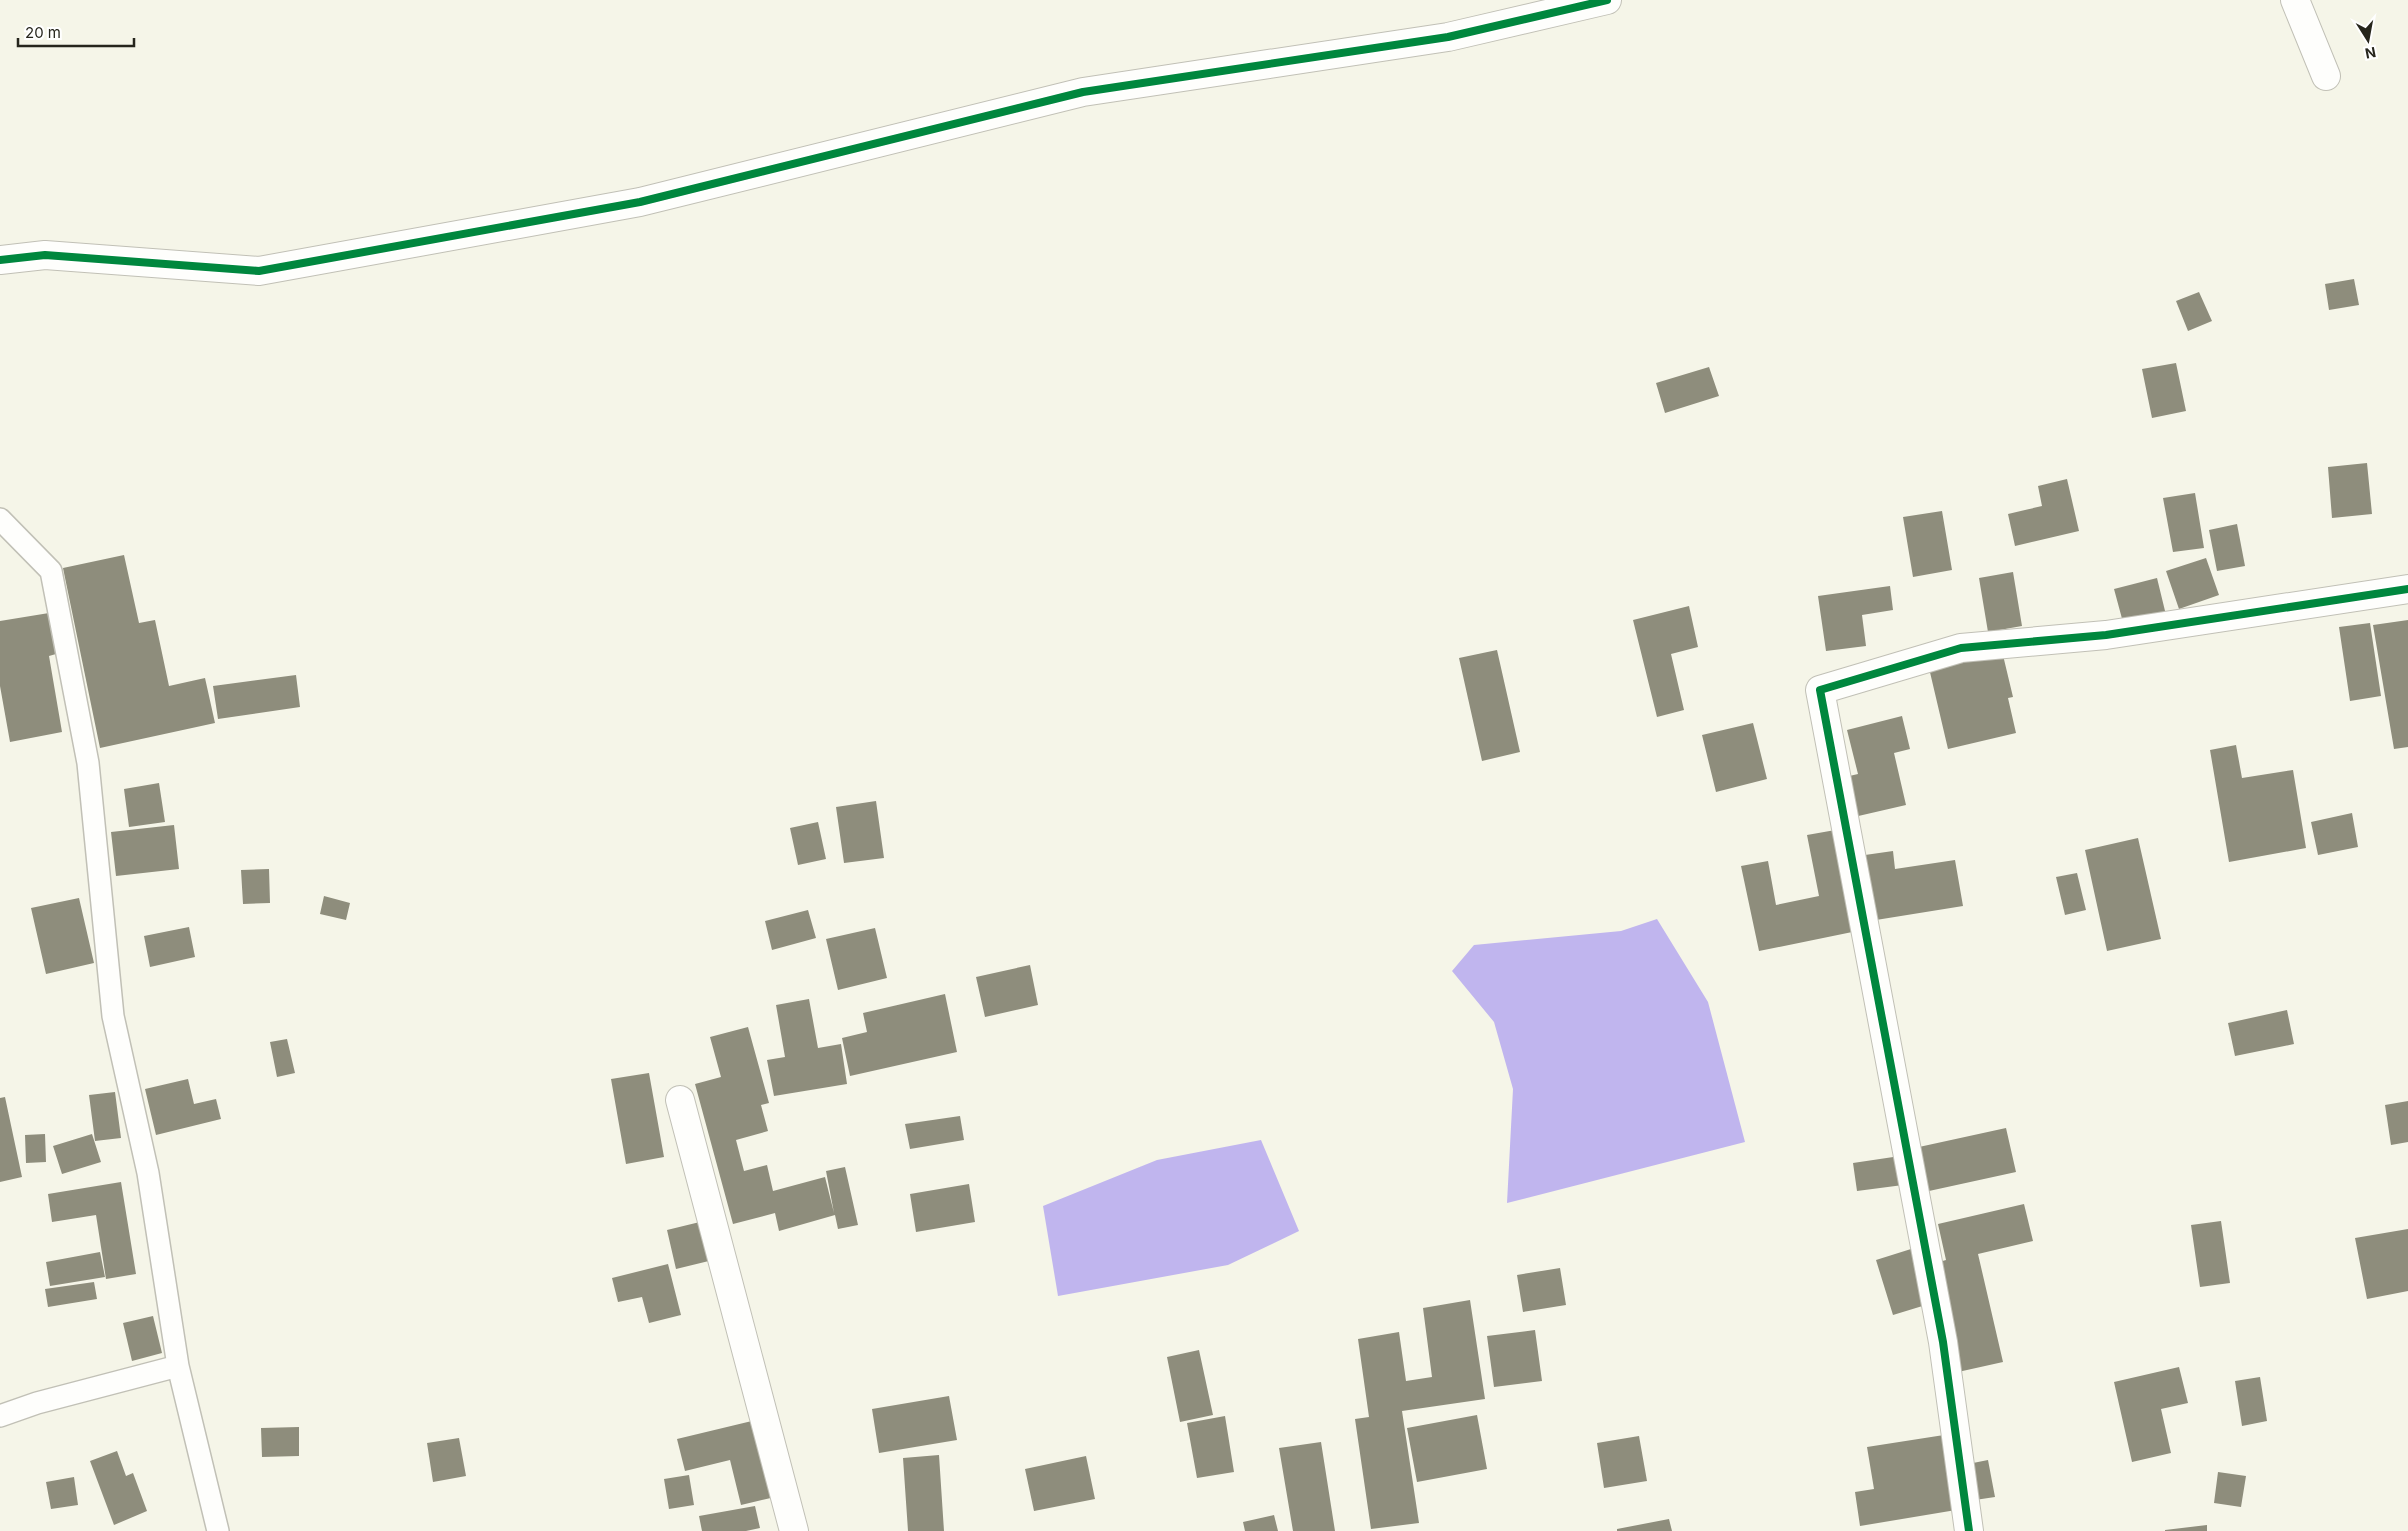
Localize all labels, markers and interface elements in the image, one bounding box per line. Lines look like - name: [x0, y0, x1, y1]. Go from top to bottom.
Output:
- scale bar: [18, 15, 134, 47]
- north arrow: [2343, 15, 2393, 65]
- text: 20 m: [25, 23, 61, 42]
- text: N: [2364, 44, 2377, 63]

